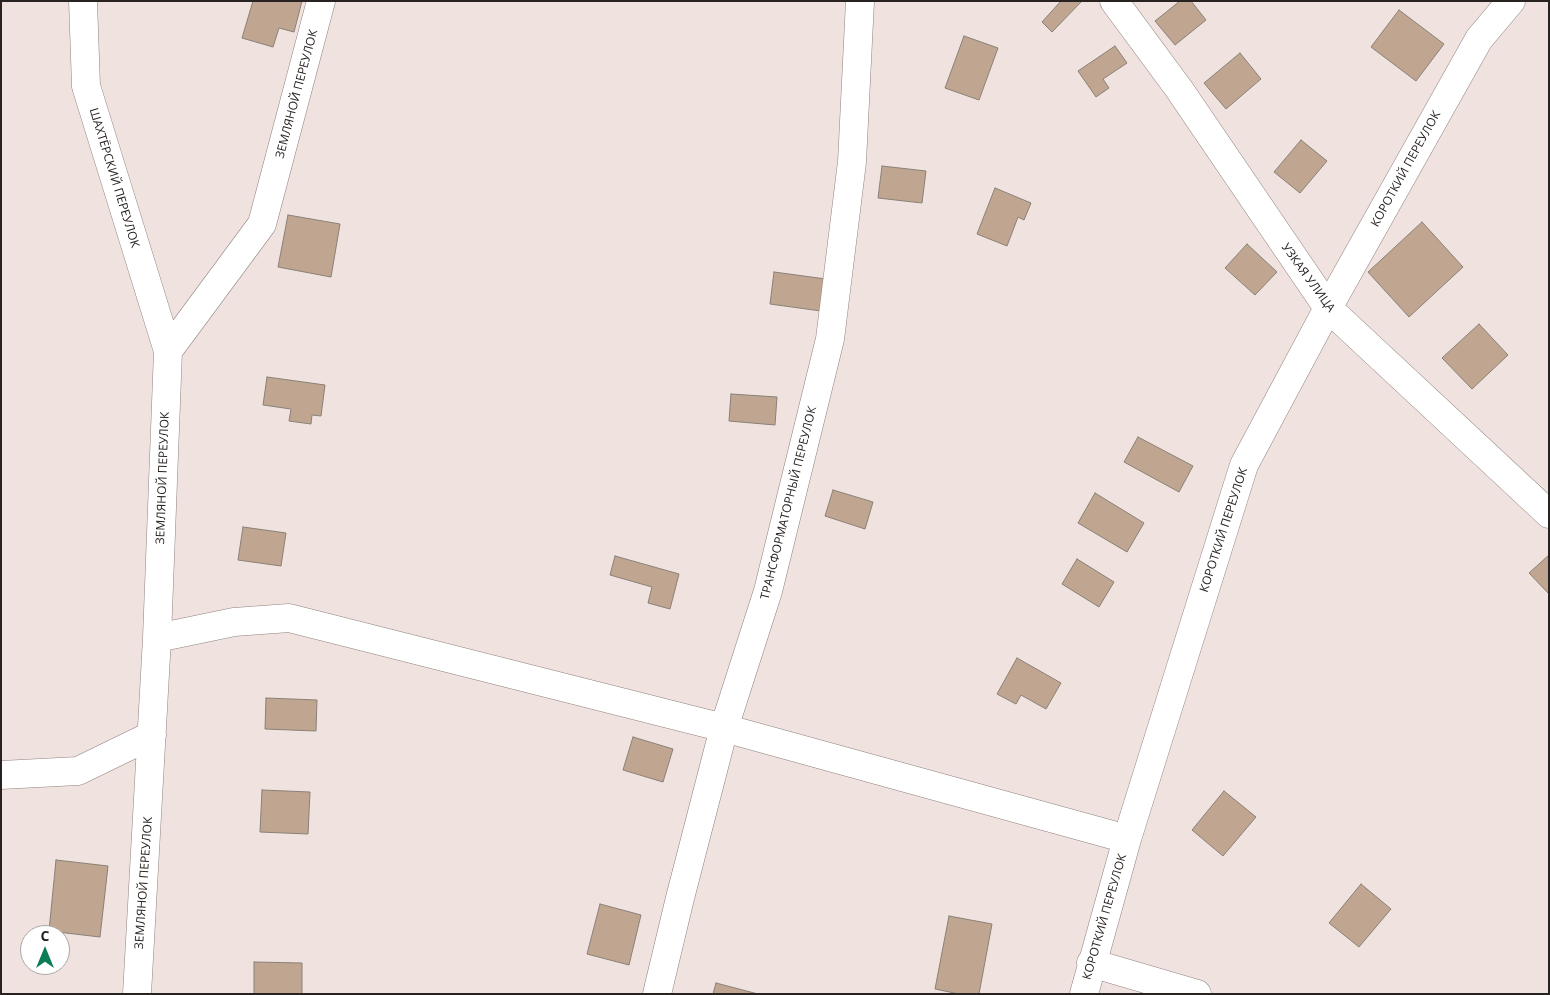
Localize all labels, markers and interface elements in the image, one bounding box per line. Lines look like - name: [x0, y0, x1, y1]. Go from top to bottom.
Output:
- street label: ЗЕМЛЯНОЙ ПЕРЕУЛОК: [273, 28, 321, 160]
- street label: ШАХТЁРСКИЙ ПЕРЕУЛОК: [86, 106, 142, 250]
- street label: КОРОТКИЙ ПЕРЕУЛОК: [1368, 109, 1444, 229]
- street label: УЗКАЯ УЛИЦА: [1278, 241, 1338, 315]
- street label: ТРАНСФОРМАТОРНЫЙ ПЕРЕУЛОК: [758, 405, 820, 601]
- street label: ЗЕМЛЯНОЙ ПЕРЕУЛОК: [153, 411, 173, 545]
- street label: КОРОТКИЙ ПЕРЕУЛОК: [1197, 466, 1251, 594]
- street label: ЗЕМЛЯНОЙ ПЕРЕУЛОК: [132, 816, 156, 950]
- street label: КОРОТКИЙ ПЕРЕУЛОК: [1080, 852, 1130, 982]
- north arrow: [20, 925, 70, 975]
- text: С: [41, 926, 49, 945]

